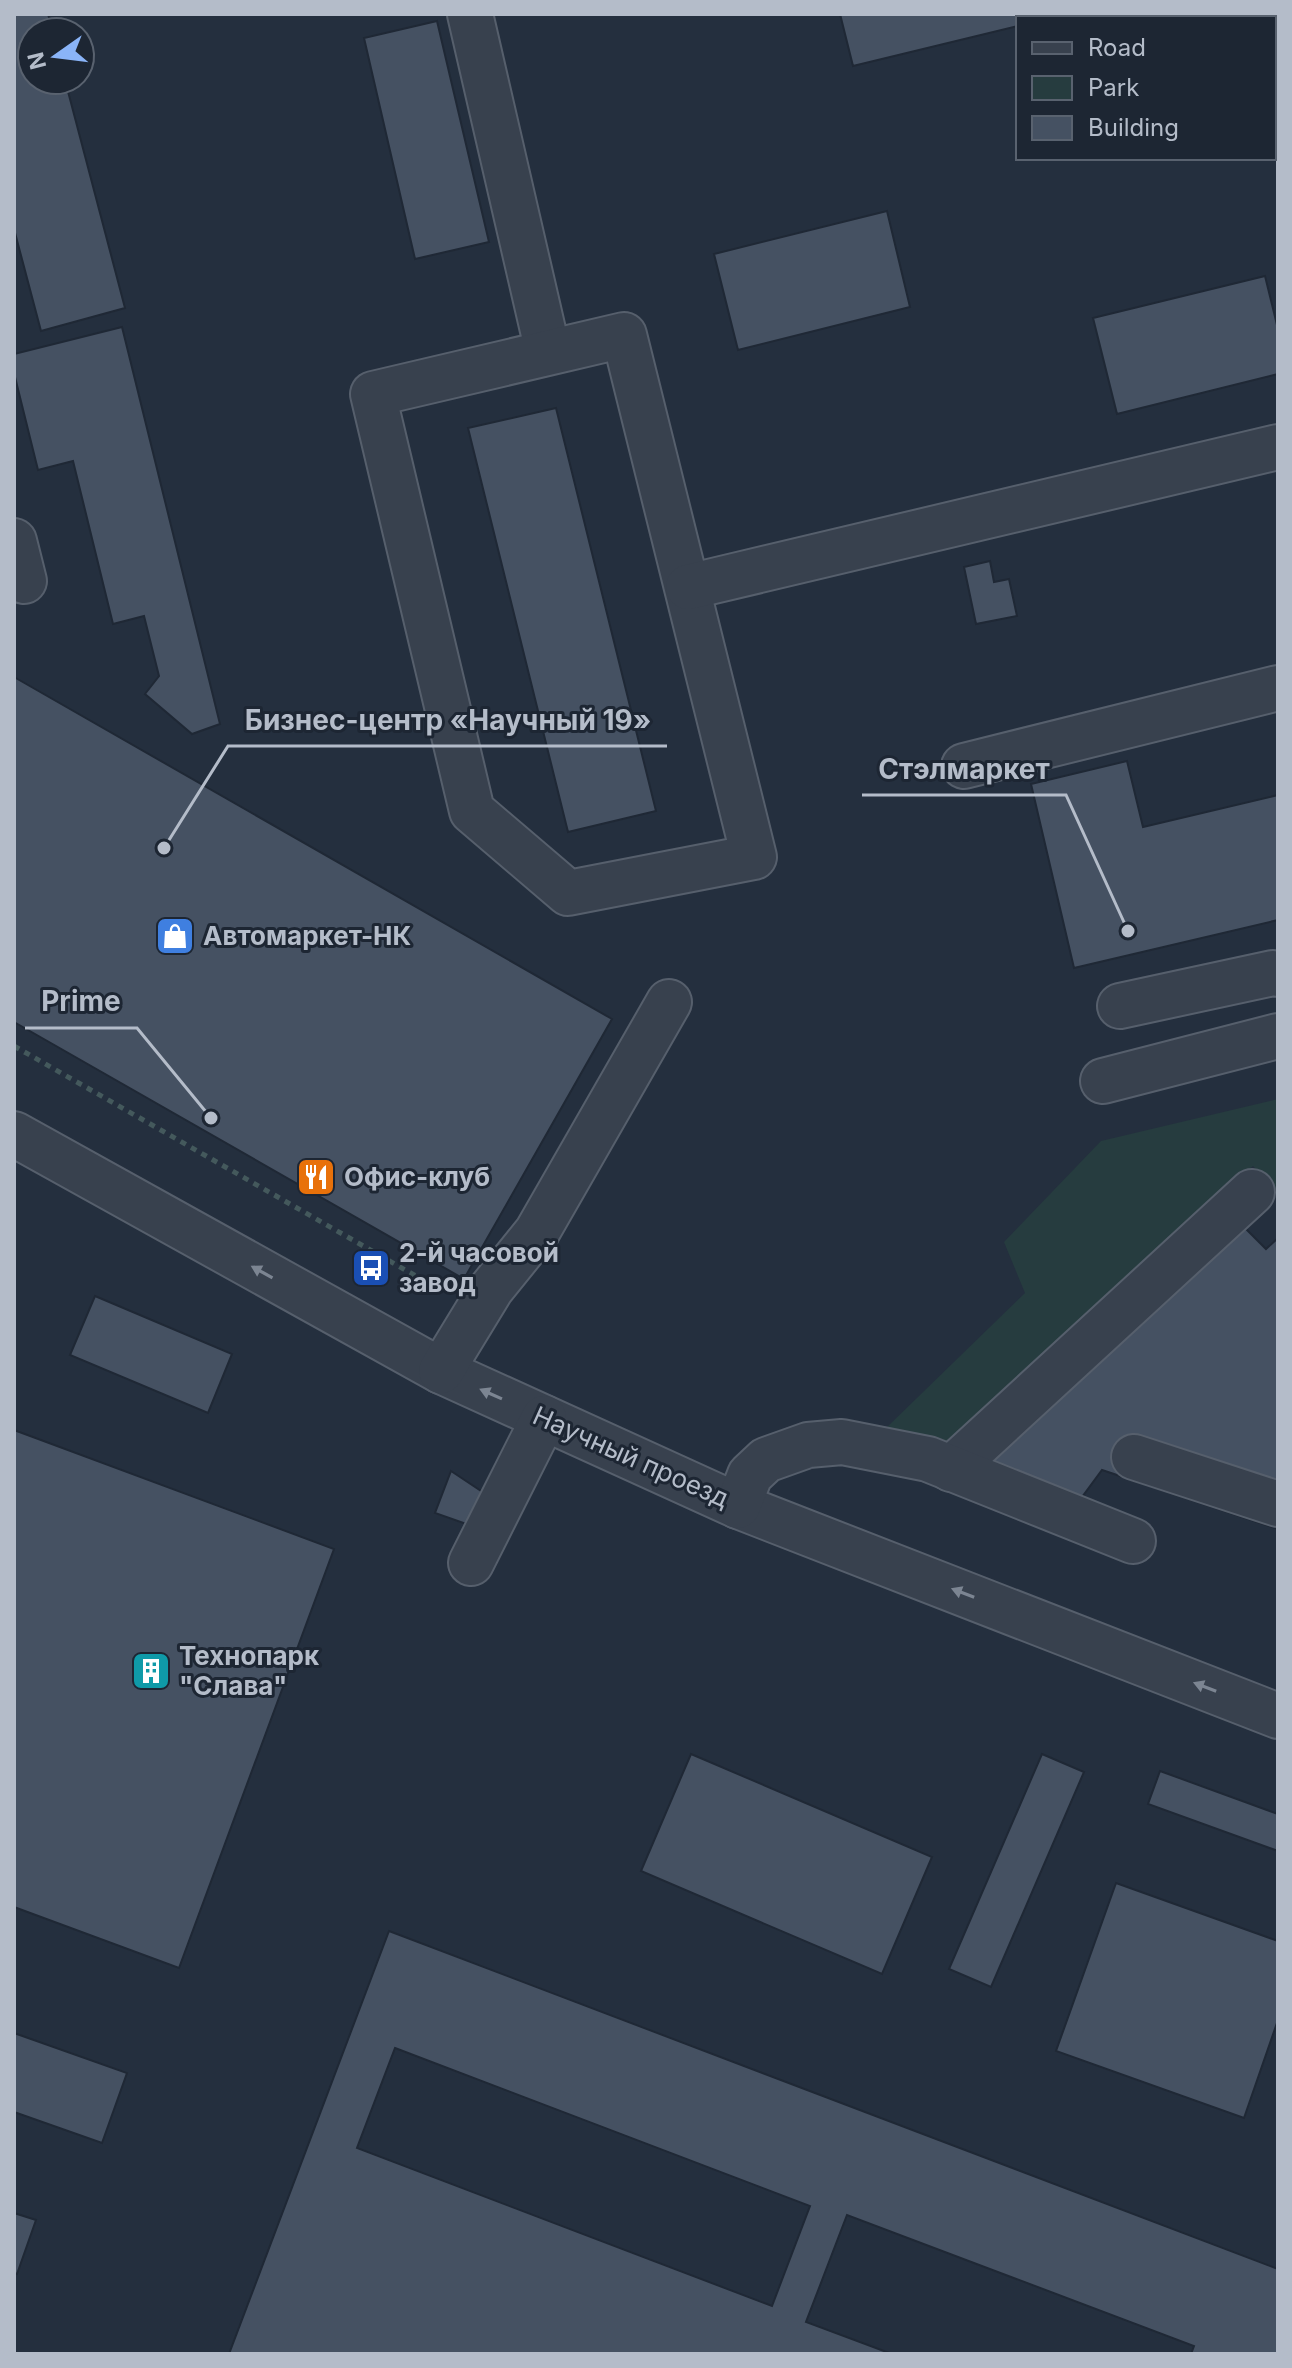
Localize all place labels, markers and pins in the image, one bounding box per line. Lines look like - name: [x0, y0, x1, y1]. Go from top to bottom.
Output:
- callout: Бизнес-центр «Научный 19»: [228, 694, 667, 746]
- callout: Стэлмаркет: [862, 743, 1066, 795]
- shop icon: Автомаркет-НК: [154, 915, 196, 957]
- place label: Автомаркет-НК: [203, 920, 412, 951]
- callout: Prime: [25, 976, 137, 1028]
- restaurant icon: Офис-клуб: [295, 1156, 337, 1198]
- place label: Офис-клуб: [344, 1161, 490, 1192]
- place label: 2-й часовой завод: [399, 1237, 559, 1298]
- bus stop icon: 2-й часовой завод: [350, 1247, 392, 1289]
- place label: Технопарк "Слава": [179, 1640, 320, 1701]
- building icon: Технопарк "Слава": [130, 1650, 172, 1692]

